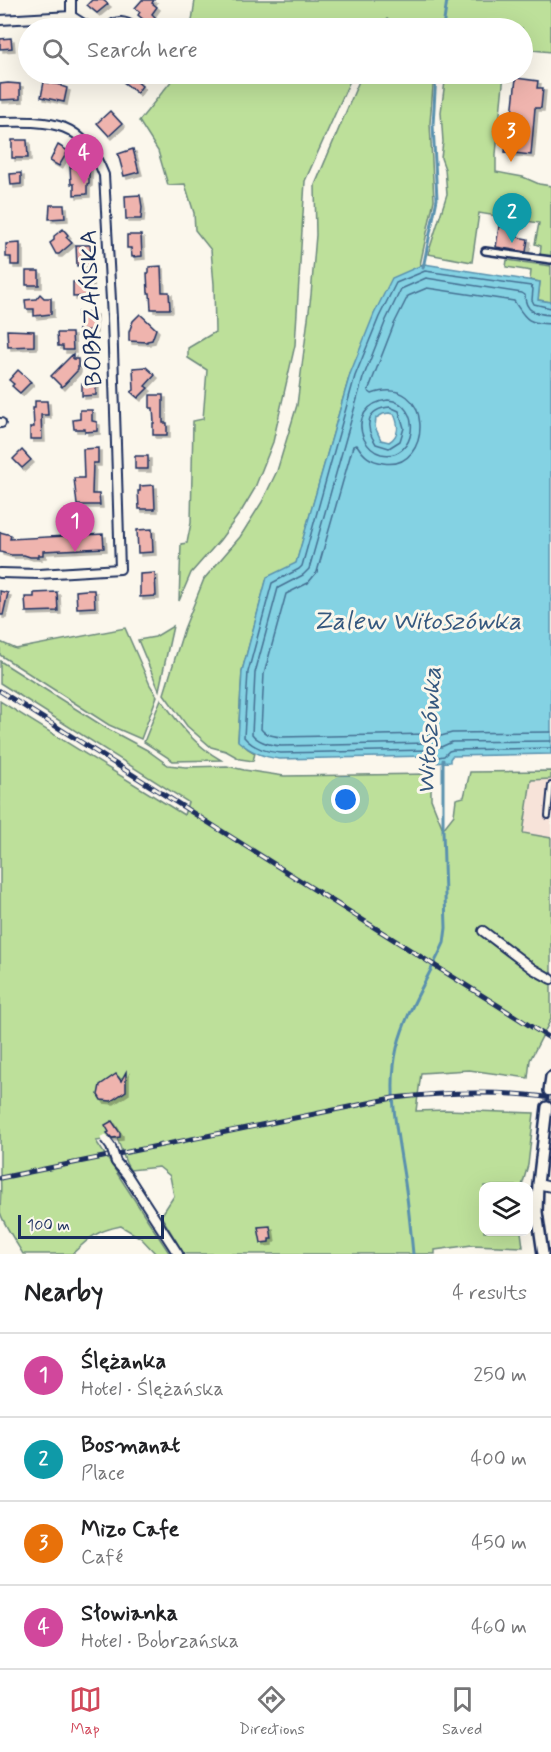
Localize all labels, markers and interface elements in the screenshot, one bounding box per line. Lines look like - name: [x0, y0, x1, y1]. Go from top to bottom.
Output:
- search box: [18, 18, 533, 84]
- icon: search: [39, 35, 72, 68]
- text: Search here: [87, 37, 198, 65]
- pin: 3: [492, 112, 530, 162]
- pin: 4: [64, 134, 104, 184]
- pin: 2: [492, 194, 532, 243]
- street label: BOBRZAŃSKA: [74, 229, 110, 387]
- pin: 1: [56, 502, 94, 552]
- water label: Zalew Witoszówka: [312, 605, 522, 639]
- water label: Witoszówka: [410, 666, 450, 796]
- your location: [331, 785, 360, 814]
- map controls: [479, 1182, 533, 1236]
- button: layers: [479, 1182, 533, 1236]
- scale bar: [18, 1212, 164, 1240]
- text: 100 m: [27, 1215, 70, 1236]
- text: Nearby: [24, 1276, 103, 1310]
- text: 4 results: [452, 1280, 527, 1307]
- text: Ślężanka: [81, 1348, 166, 1376]
- text: 1: [39, 1362, 48, 1389]
- text: 250 m: [473, 1362, 527, 1389]
- text: Hotel · Ślężańska: [81, 1376, 224, 1403]
- text: Bosmanat: [81, 1432, 180, 1460]
- text: 2: [39, 1446, 48, 1473]
- text: 400 m: [471, 1446, 527, 1473]
- text: Place: [81, 1460, 125, 1487]
- text: Mizo Cafe: [81, 1516, 179, 1544]
- text: 3: [39, 1530, 48, 1557]
- text: 450 m: [471, 1530, 527, 1557]
- text: Café: [81, 1544, 123, 1571]
- text: Słowianka: [81, 1600, 178, 1628]
- text: 4: [38, 1614, 49, 1641]
- text: 460 m: [471, 1614, 527, 1641]
- text: Hotel · Bobrzańska: [81, 1628, 239, 1655]
- tab: Map: [69, 1683, 102, 1740]
- tab: Directions: [239, 1683, 305, 1740]
- tab: Saved: [442, 1683, 482, 1740]

